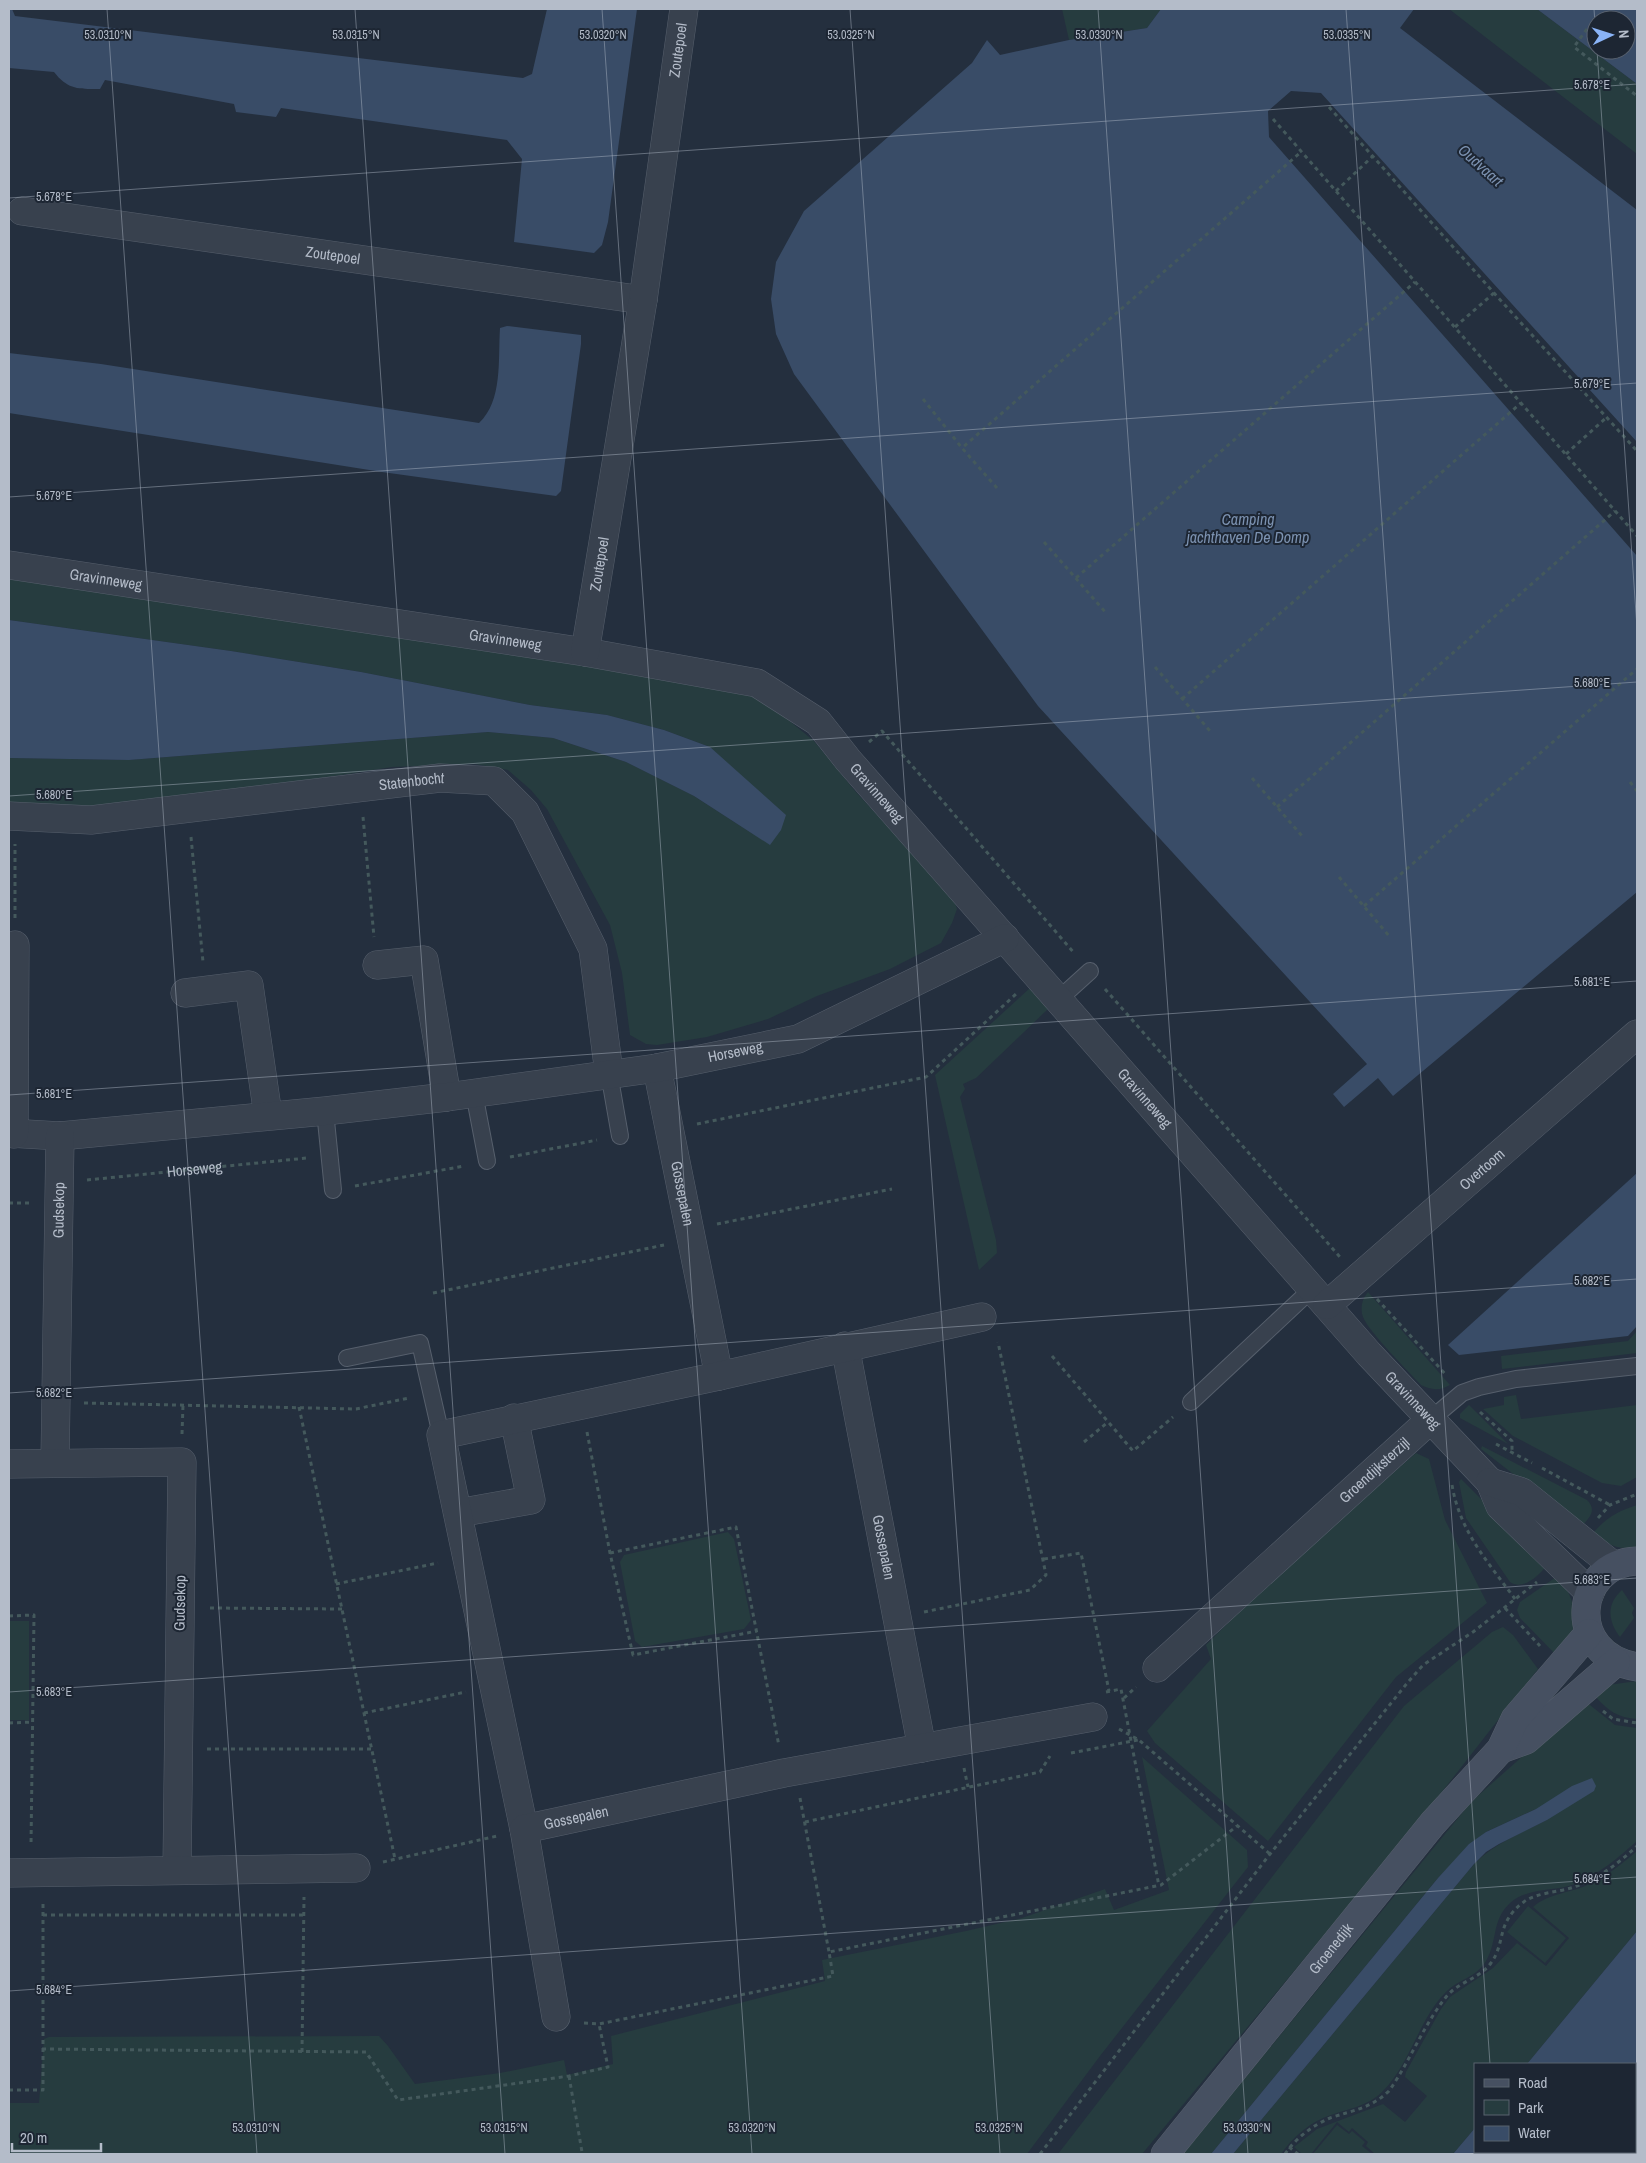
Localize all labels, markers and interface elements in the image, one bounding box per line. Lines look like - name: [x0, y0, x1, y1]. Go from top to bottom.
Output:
- north arrow: [1586, 10, 1636, 60]
- street label: Zoutepoel: [663, 22, 692, 79]
- text: 53.0310°N: [84, 27, 132, 43]
- text: 53.0315°N: [332, 27, 380, 43]
- text: 53.0320°N: [579, 27, 627, 43]
- text: 53.0325°N: [827, 27, 875, 43]
- text: 53.0330°N: [1075, 27, 1123, 43]
- text: 53.0335°N: [1323, 27, 1371, 43]
- text: N: [1615, 29, 1633, 39]
- text: 5.678°E: [1574, 77, 1610, 93]
- water label: Oudvaart: [1454, 139, 1509, 191]
- text: 5.678°E: [36, 189, 72, 205]
- street label: Zoutepoel: [304, 241, 361, 269]
- text: 5.679°E: [1574, 376, 1610, 392]
- text: 5.679°E: [36, 488, 72, 504]
- water label: Camping jachthaven De Domp: [1185, 508, 1309, 548]
- street label: Zoutepoel: [584, 535, 614, 593]
- street label: Gravinneweg: [68, 563, 144, 595]
- street label: Gravinneweg: [468, 624, 543, 655]
- text: 5.680°E: [1574, 675, 1610, 691]
- street label: Gravinneweg: [845, 758, 909, 827]
- street label: Statenbocht: [378, 767, 445, 795]
- text: 5.680°E: [36, 787, 72, 803]
- text: 5.681°E: [1574, 974, 1610, 990]
- street label: Horseweg: [706, 1036, 765, 1067]
- street label: Gravinneweg: [1113, 1063, 1177, 1132]
- text: 5.681°E: [36, 1086, 72, 1102]
- street label: Overtoom: [1455, 1143, 1509, 1195]
- street label: Horseweg: [166, 1156, 223, 1182]
- street label: Gossepalen: [666, 1159, 700, 1228]
- street label: Gudsekop: [47, 1182, 69, 1238]
- text: 5.682°E: [1574, 1273, 1610, 1289]
- street label: Gravinneweg: [1380, 1366, 1446, 1434]
- text: 5.682°E: [36, 1385, 72, 1401]
- street label: Groendijksterzijl: [1334, 1432, 1414, 1508]
- street label: Gossepalen: [868, 1513, 901, 1581]
- text: 5.683°E: [1574, 1572, 1610, 1588]
- street label: Gudsekop: [169, 1575, 190, 1631]
- text: 5.683°E: [36, 1684, 72, 1700]
- street label: Gossepalen: [542, 1800, 610, 1834]
- text: 5.684°E: [1574, 1871, 1610, 1887]
- street label: Groenedijk: [1304, 1918, 1358, 1979]
- text: 5.684°E: [36, 1982, 72, 1998]
- legend: [1474, 2063, 1636, 2153]
- text: Road: [1518, 2072, 1547, 2093]
- text: Park: [1518, 2097, 1544, 2118]
- scale bar: [12, 2120, 101, 2152]
- text: 53.0310°N: [232, 2120, 280, 2136]
- text: 53.0315°N: [480, 2120, 528, 2136]
- text: 53.0320°N: [728, 2120, 776, 2136]
- text: 53.0325°N: [975, 2120, 1023, 2136]
- text: 53.0330°N: [1223, 2120, 1271, 2136]
- text: Water: [1518, 2122, 1550, 2143]
- text: 20 m: [20, 2127, 47, 2148]

